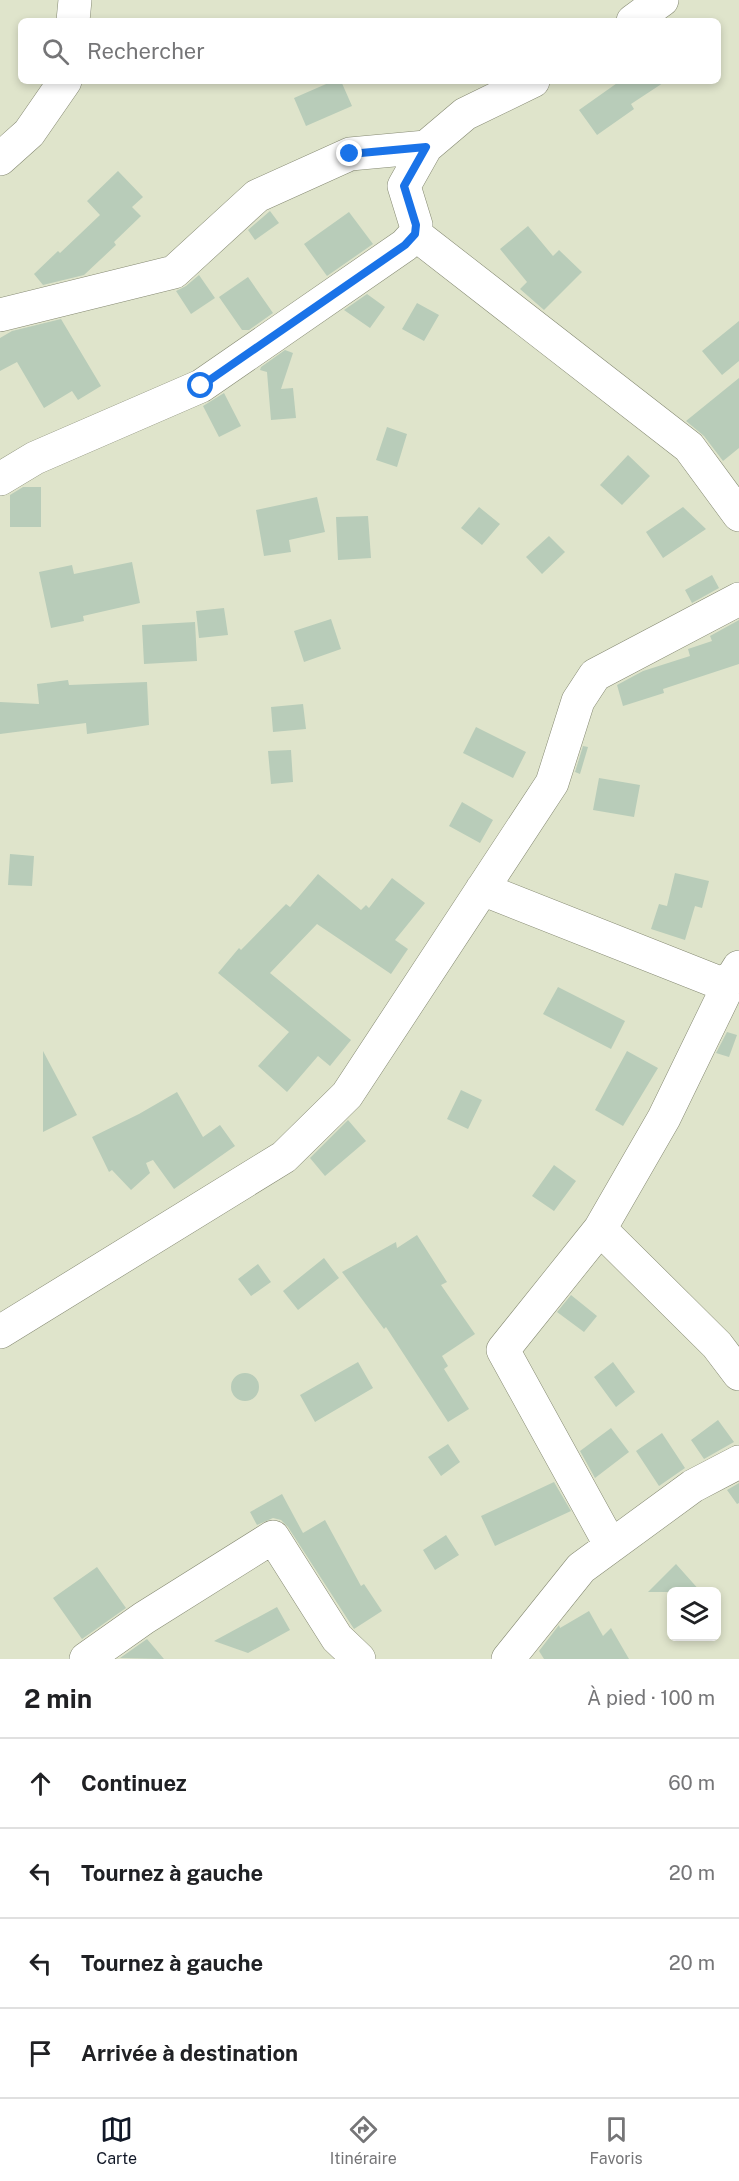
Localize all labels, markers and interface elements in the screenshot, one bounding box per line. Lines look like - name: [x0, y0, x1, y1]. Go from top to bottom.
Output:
- search box: [18, 18, 721, 84]
- icon: search: [39, 35, 72, 68]
- text: Rechercher: [87, 38, 205, 64]
- route end: [336, 140, 362, 166]
- route start: [187, 372, 213, 398]
- map controls: [667, 1587, 721, 1641]
- button: layers: [667, 1587, 721, 1641]
- text: 2 min: [24, 1683, 92, 1714]
- text: À pied · 100 m: [587, 1686, 715, 1710]
- icon: ahead: [24, 1767, 57, 1800]
- text: Continuez: [81, 1770, 187, 1796]
- text: 60 m: [668, 1771, 715, 1795]
- icon: left: [24, 1857, 57, 1890]
- text: Tournez à gauche: [81, 1860, 263, 1886]
- text: 20 m: [669, 1861, 715, 1885]
- icon: left: [24, 1947, 57, 1980]
- text: Tournez à gauche: [81, 1950, 263, 1976]
- text: 20 m: [669, 1951, 715, 1975]
- icon: arrive: [24, 2037, 57, 2070]
- text: Arrivée à destination: [81, 2040, 298, 2066]
- tab: Carte: [96, 2113, 137, 2168]
- tab: Itinéraire: [330, 2113, 397, 2168]
- tab: Favoris: [589, 2113, 643, 2168]

